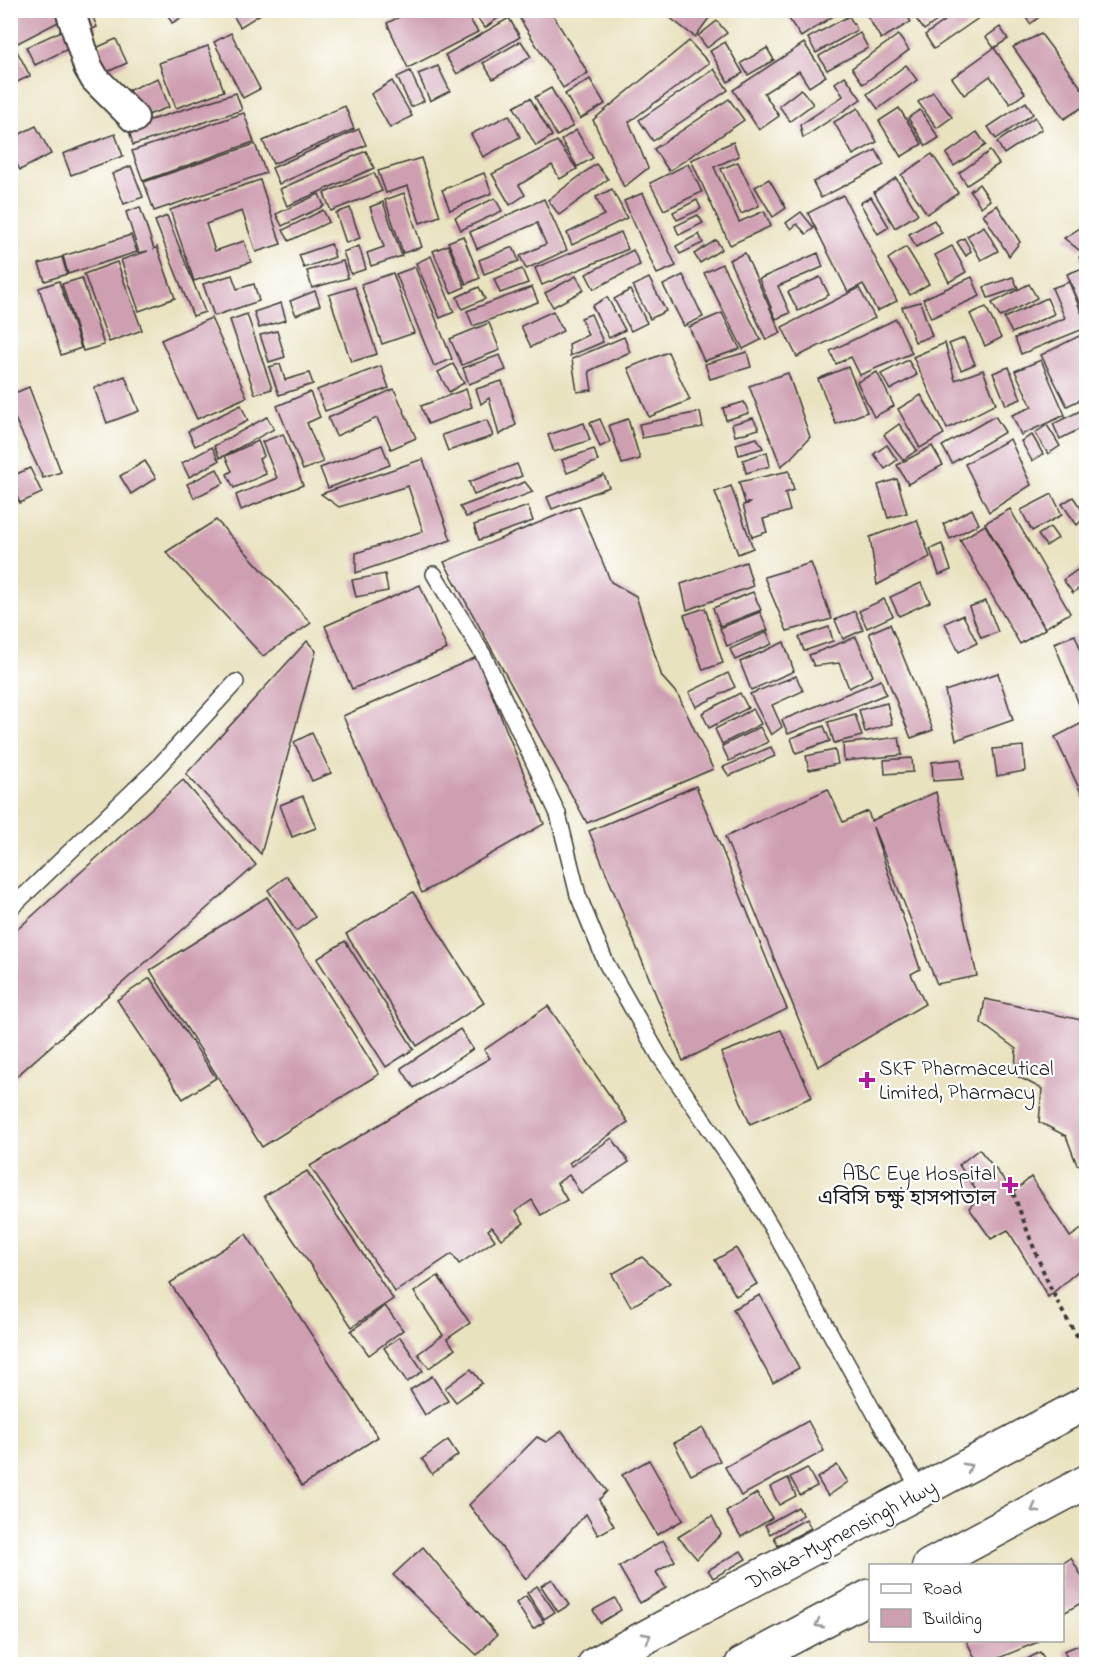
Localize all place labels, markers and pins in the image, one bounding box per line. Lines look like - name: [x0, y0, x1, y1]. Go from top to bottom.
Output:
- place label: SKF Pharmaceutical Limited, Pharmacy: [879, 1055, 1054, 1111]
- marker: SKF Pharmaceutical Limited, Pharmacy: [860, 1073, 874, 1087]
- place label: ABC Eye Hospital এবিসি চক্ষু হাসপাতাল: [818, 1160, 997, 1214]
- marker: ABC Eye Hospital এবিসি চক্ষু হাসপাতাল: [1001, 1176, 1019, 1194]

